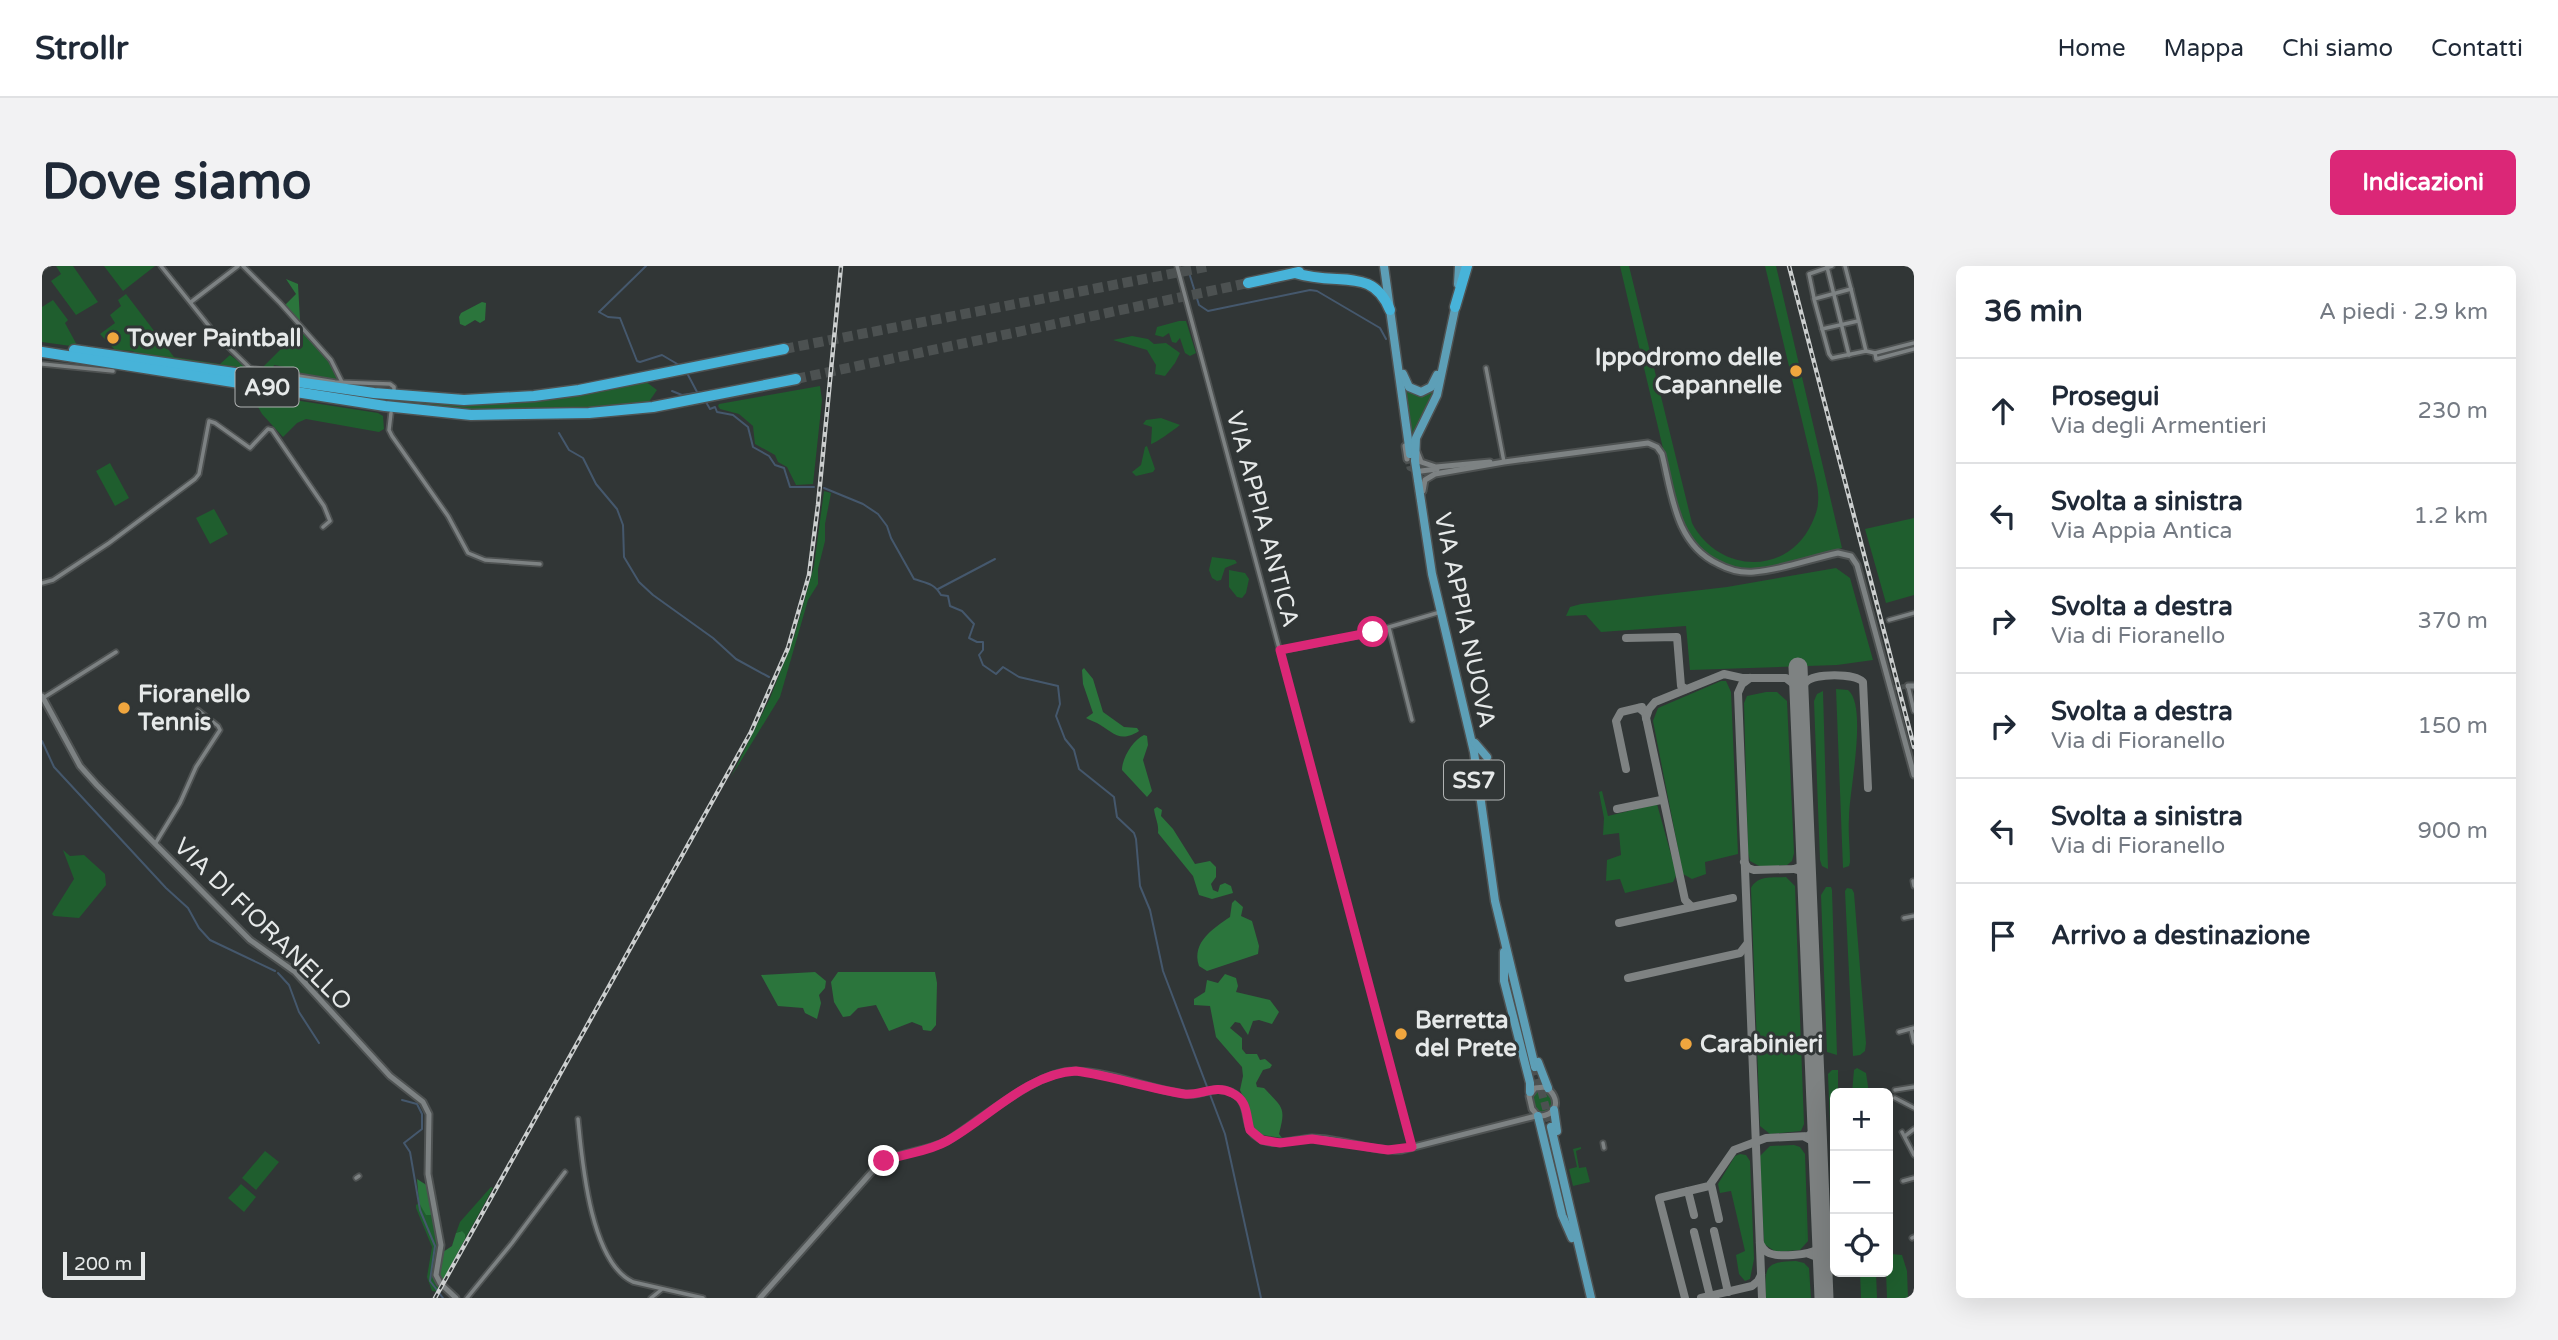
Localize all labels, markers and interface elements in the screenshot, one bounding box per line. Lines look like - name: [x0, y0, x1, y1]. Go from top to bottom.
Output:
- text: Strollr: [35, 29, 129, 68]
- text: Home: [2058, 34, 2126, 63]
- text: Mappa: [2164, 34, 2244, 63]
- text: Chi siamo: [2282, 34, 2393, 63]
- text: Contatti: [2431, 34, 2523, 63]
- button: Indicazioni: [2330, 150, 2516, 215]
- text: Dove siamo: [42, 153, 311, 212]
- text: 36 min: [1984, 293, 2083, 330]
- text: A piedi · 2.9 km: [2319, 298, 2488, 326]
- place label: Tower Paintball: [126, 324, 301, 353]
- marker: Tower Paintball: [105, 330, 121, 346]
- place label: Ippodromo delle Capannelle: [1595, 343, 1782, 400]
- marker: Ippodromo delle Capannelle: [1788, 363, 1804, 379]
- road number: A90: [236, 368, 298, 406]
- text: Prosegui: [2051, 381, 2160, 412]
- icon: ahead: [1984, 392, 2022, 430]
- text: 230 m: [2418, 397, 2488, 425]
- street label: VIA APPIA ANTICA: [1220, 408, 1305, 630]
- text: Via degli Armentieri: [2051, 412, 2267, 440]
- text: Svolta a sinistra: [2051, 486, 2243, 517]
- icon: left: [1984, 497, 2022, 535]
- text: 1.2 km: [2414, 502, 2488, 530]
- street label: VIA APPIA NUOVA: [1428, 510, 1501, 730]
- text: Via Appia Antica: [2051, 517, 2233, 545]
- text: Svolta a destra: [2051, 591, 2233, 622]
- icon: right: [1984, 602, 2022, 640]
- text: 370 m: [2418, 607, 2488, 635]
- route start: [1357, 616, 1388, 647]
- text: Via di Fioranello: [2051, 622, 2225, 650]
- place label: Fioranello Tennis: [137, 680, 250, 737]
- text: Svolta a destra: [2051, 696, 2233, 727]
- marker: Fioranello Tennis: [116, 700, 132, 716]
- icon: right: [1984, 707, 2022, 745]
- text: 150 m: [2418, 712, 2488, 740]
- text: Via di Fioranello: [2051, 727, 2225, 755]
- road number: SS7: [1444, 760, 1504, 800]
- text: Svolta a sinistra: [2051, 801, 2243, 832]
- icon: left: [1984, 812, 2022, 850]
- text: 900 m: [2418, 817, 2488, 845]
- street label: VIA DI FIORANELLO: [168, 832, 358, 1017]
- text: Via di Fioranello: [2051, 832, 2225, 860]
- icon: arrive: [1984, 917, 2022, 955]
- text: Arrivo a destinazione: [2051, 920, 2310, 951]
- place label: Berretta del Prete: [1415, 1006, 1517, 1063]
- marker: Berretta del Prete: [1393, 1026, 1409, 1042]
- place label: Carabinieri: [1700, 1030, 1823, 1059]
- marker: Carabinieri: [1678, 1036, 1694, 1052]
- map controls: [1830, 1088, 1893, 1277]
- button: +: [1830, 1088, 1893, 1151]
- route end: [868, 1145, 899, 1176]
- button: −: [1830, 1151, 1893, 1214]
- button: locate: [1830, 1214, 1893, 1277]
- scale bar: [63, 1249, 145, 1281]
- text: 200 m: [74, 1253, 132, 1275]

